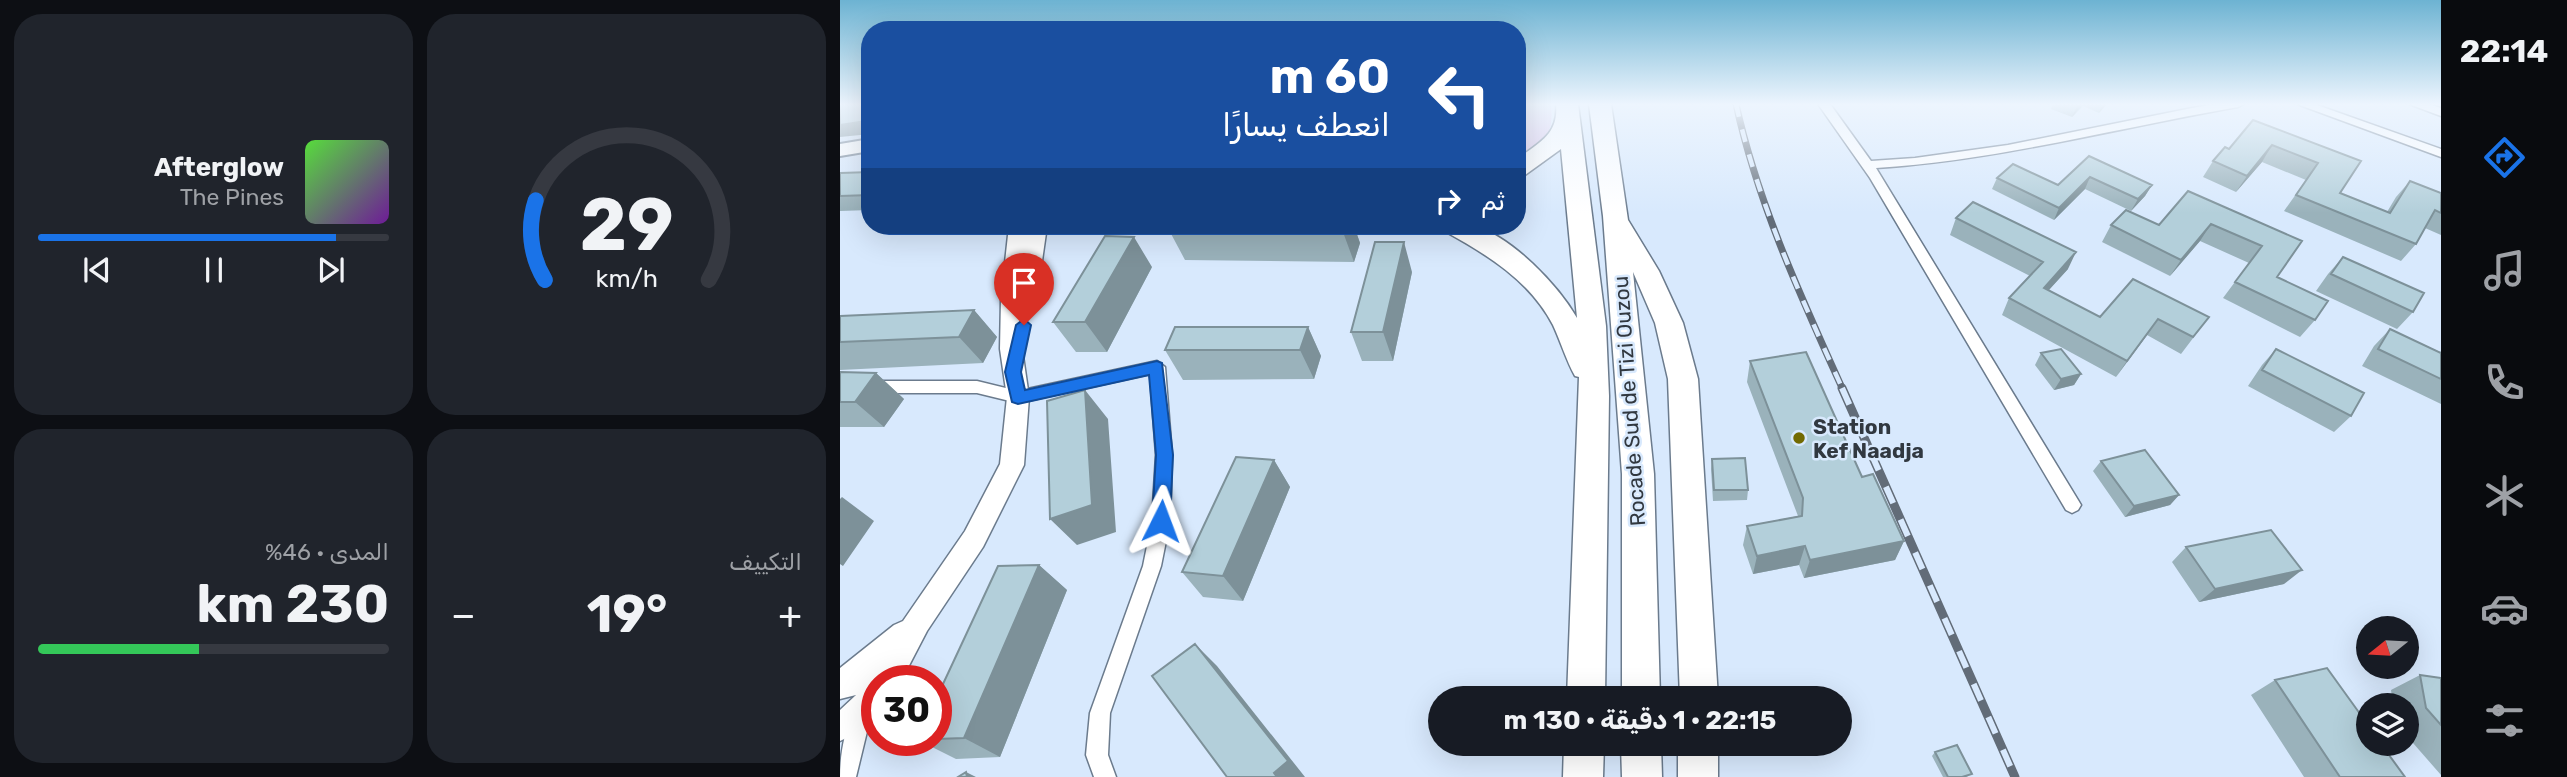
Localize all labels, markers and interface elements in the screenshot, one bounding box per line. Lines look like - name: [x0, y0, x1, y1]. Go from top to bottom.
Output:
- text: 22:14: [2460, 32, 2548, 70]
- text: 60 m: [1269, 47, 1390, 105]
- icon: left: [1414, 49, 1505, 140]
- text: انعطف يسارًا: [1222, 106, 1390, 144]
- icon: directions: [2480, 133, 2529, 182]
- text: Afterglow: [154, 152, 284, 183]
- icon: right: [1429, 182, 1467, 220]
- text: The Pines: [180, 183, 284, 211]
- text: 29: [580, 183, 673, 269]
- text: ثم: [1481, 186, 1505, 217]
- icon: music: [2480, 246, 2529, 295]
- icon: previous: [78, 251, 116, 289]
- icon: pause: [195, 251, 233, 289]
- icon: next: [312, 251, 350, 289]
- pin: [994, 253, 1054, 325]
- text: km/h: [595, 264, 658, 293]
- icon: arrive: [1005, 264, 1043, 302]
- street label: Rocade Sud de Tizi Ouzou: [1608, 275, 1650, 527]
- icon: phone: [2480, 358, 2529, 407]
- place label: Station Kef Naadja: [1813, 414, 1924, 463]
- marker: Station Kef Naadja: [1791, 430, 1807, 446]
- icon: climate: [2480, 471, 2529, 520]
- position arrow: [1124, 484, 1198, 558]
- text: المدى · 46%: [265, 538, 389, 566]
- text: التكييف: [729, 548, 802, 576]
- text: 230 km: [196, 573, 389, 635]
- text: 19°: [587, 583, 667, 645]
- icon: car: [2480, 584, 2529, 633]
- text: −: [451, 592, 476, 638]
- text: +: [778, 592, 802, 638]
- north arrow: [2356, 616, 2418, 679]
- map controls: [2356, 616, 2419, 756]
- speed limit sign: 30: [861, 665, 952, 756]
- button: layers: [2356, 693, 2419, 756]
- icon: filters: [2480, 696, 2529, 745]
- text: 22:15 · 1 دقيقة · 130 m: [1504, 705, 1776, 736]

